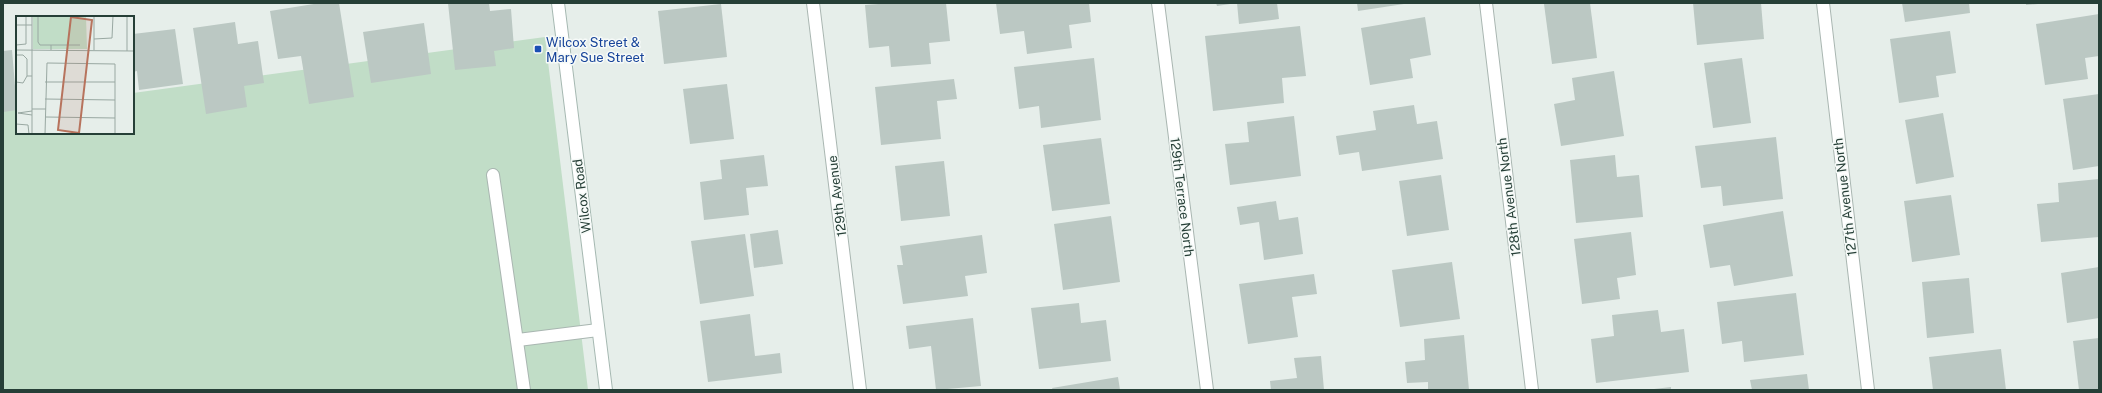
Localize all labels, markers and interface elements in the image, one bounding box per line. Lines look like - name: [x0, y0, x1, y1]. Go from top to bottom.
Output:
- inset map: [16, 16, 134, 134]
- place label: Wilcox Street & Mary Sue Street: [546, 35, 645, 65]
- marker: Wilcox Street & Mary Sue Street: [533, 44, 543, 54]
- street label: 129th Terrace North: [1167, 136, 1197, 258]
- street label: 128th Avenue North: [1494, 137, 1524, 257]
- street label: 127th Avenue North: [1830, 137, 1860, 257]
- street label: 129th Avenue: [825, 155, 849, 237]
- street label: Wilcox Road: [570, 158, 594, 234]

